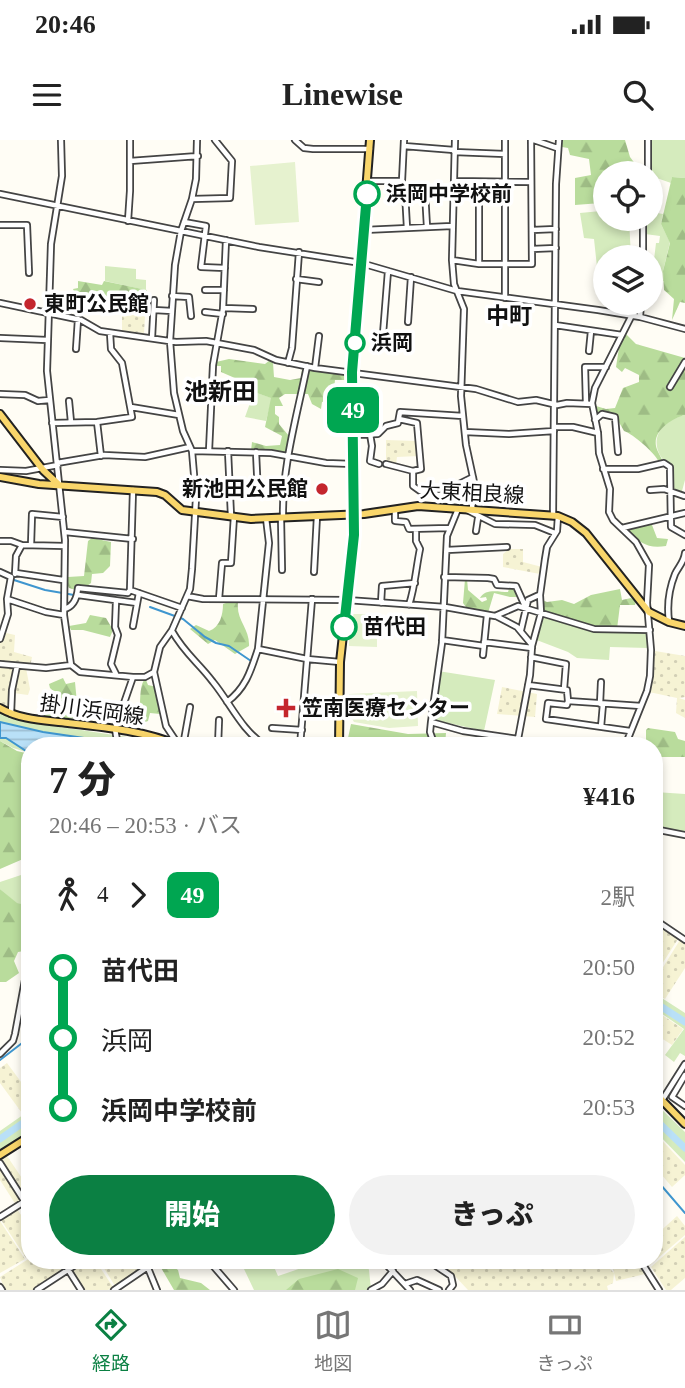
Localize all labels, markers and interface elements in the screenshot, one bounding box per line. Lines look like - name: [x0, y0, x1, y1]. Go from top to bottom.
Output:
- text: 20:46: [35, 10, 96, 39]
- icon: menu: [28, 76, 66, 114]
- text: Linewise: [282, 76, 403, 112]
- icon: search: [619, 76, 657, 114]
- map controls: [593, 161, 663, 315]
- button: locate: [593, 161, 663, 231]
- marker: 浜岡中学校前: [354, 181, 380, 207]
- place label: 浜岡中学校前: [386, 182, 512, 206]
- button: layers: [593, 245, 663, 315]
- place label: 東町公民館: [44, 292, 149, 316]
- marker: 東町公民館: [22, 296, 38, 312]
- district label: 中町: [486, 304, 532, 329]
- place label: 浜岡: [371, 331, 413, 355]
- marker: 浜岡: [345, 333, 365, 353]
- district label: 池新田: [184, 379, 256, 405]
- line badge: 49: [322, 387, 384, 433]
- text: 49: [341, 397, 365, 423]
- place label: 新池田公民館: [182, 477, 308, 501]
- street label: 大東相良線: [419, 478, 525, 508]
- marker: 新池田公民館: [314, 481, 330, 497]
- marker: 苗代田: [331, 614, 357, 640]
- place label: 苗代田: [363, 615, 426, 639]
- street label: 掛川浜岡線: [38, 691, 146, 729]
- place label: 笠南医療センター: [302, 696, 470, 720]
- marker: 笠南医療センター: [276, 698, 296, 718]
- text: 7 分: [49, 759, 116, 801]
- text: ¥416: [583, 782, 635, 811]
- text: 20:46 – 20:53 · バス: [49, 813, 242, 838]
- icon: walk: [49, 876, 87, 914]
- icon: forward: [119, 876, 157, 914]
- text: 4: [97, 882, 109, 907]
- text: 49: [181, 882, 205, 908]
- text: 2駅: [601, 885, 635, 910]
- text: 20:50: [583, 955, 635, 980]
- text: 苗代田: [101, 957, 179, 986]
- text: 20:52: [583, 1025, 635, 1050]
- text: 浜岡: [101, 1027, 153, 1056]
- text: 20:53: [583, 1095, 635, 1120]
- text: 浜岡中学校前: [101, 1097, 257, 1126]
- button: 開始: [49, 1175, 335, 1255]
- button: きっぷ: [349, 1175, 635, 1255]
- tab: 経路: [92, 1306, 130, 1375]
- tab: 地図: [314, 1306, 352, 1375]
- tab: きっぷ: [537, 1306, 593, 1375]

